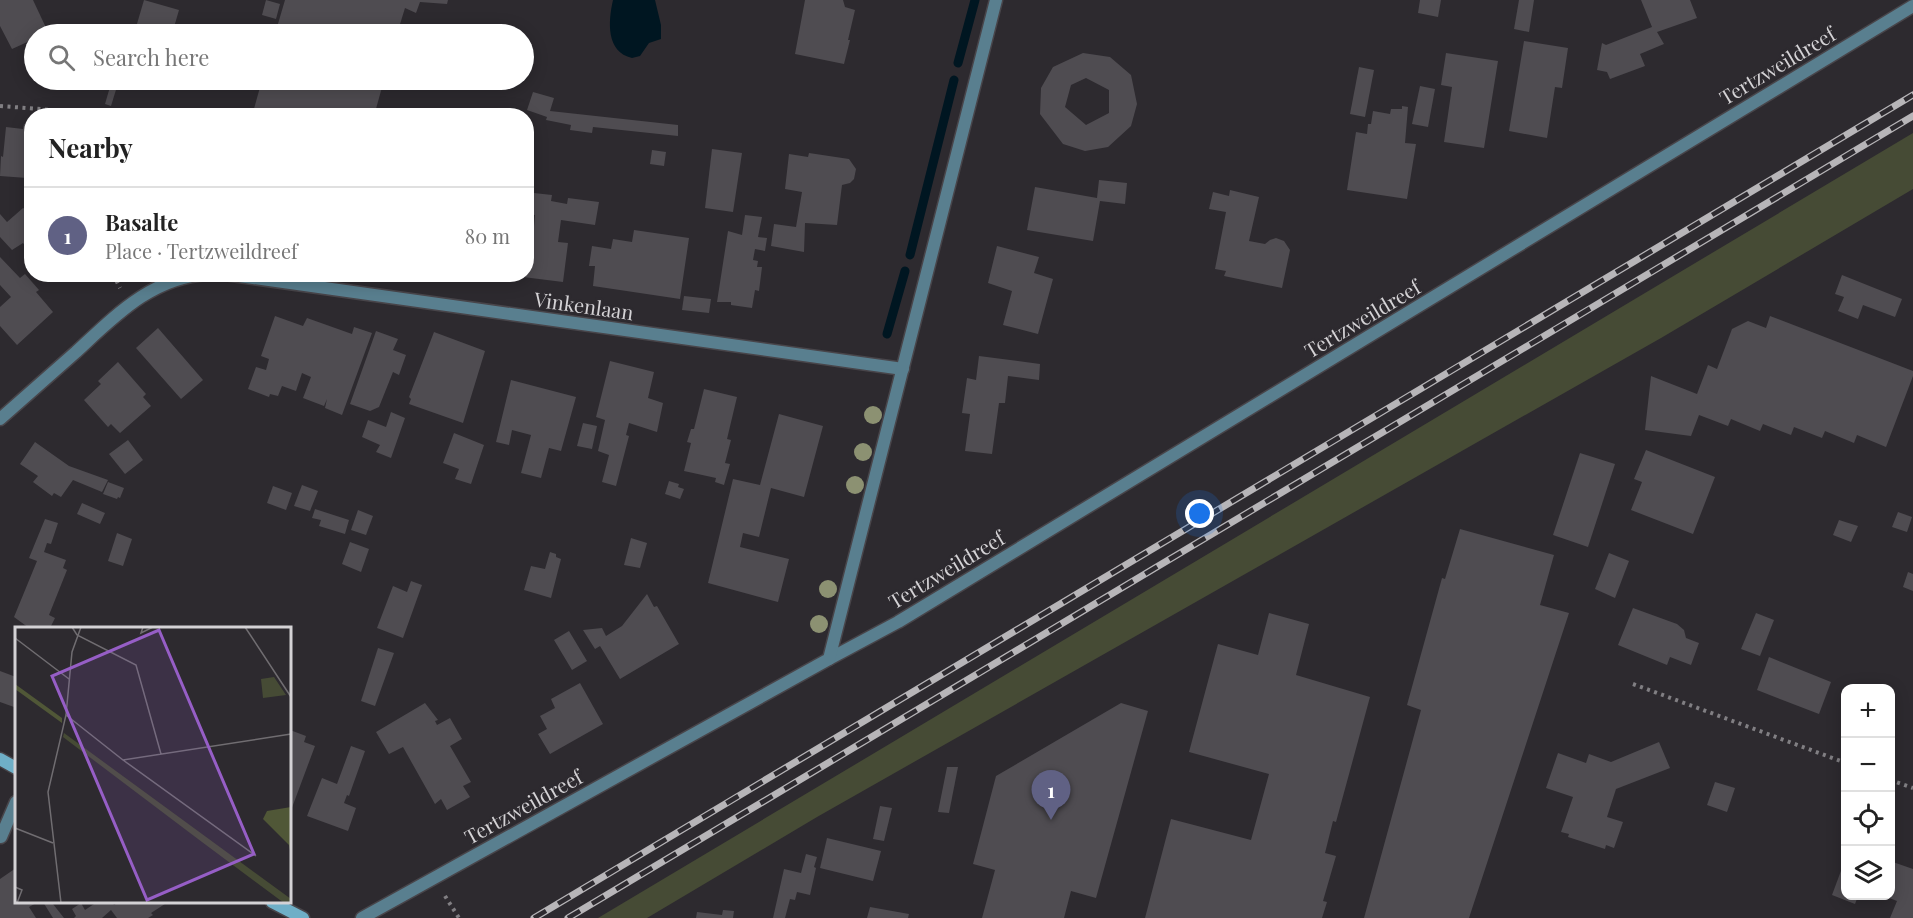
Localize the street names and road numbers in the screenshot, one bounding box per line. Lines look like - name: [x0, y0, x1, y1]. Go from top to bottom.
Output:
- street label: Tertzweildreef: [1714, 19, 1841, 110]
- street label: Tertzweildreef: [1299, 272, 1426, 363]
- street label: Vinkenlaan: [532, 285, 635, 325]
- street label: Tertzweildreef: [883, 523, 1010, 614]
- street label: Tertzweildreef: [459, 762, 588, 850]

